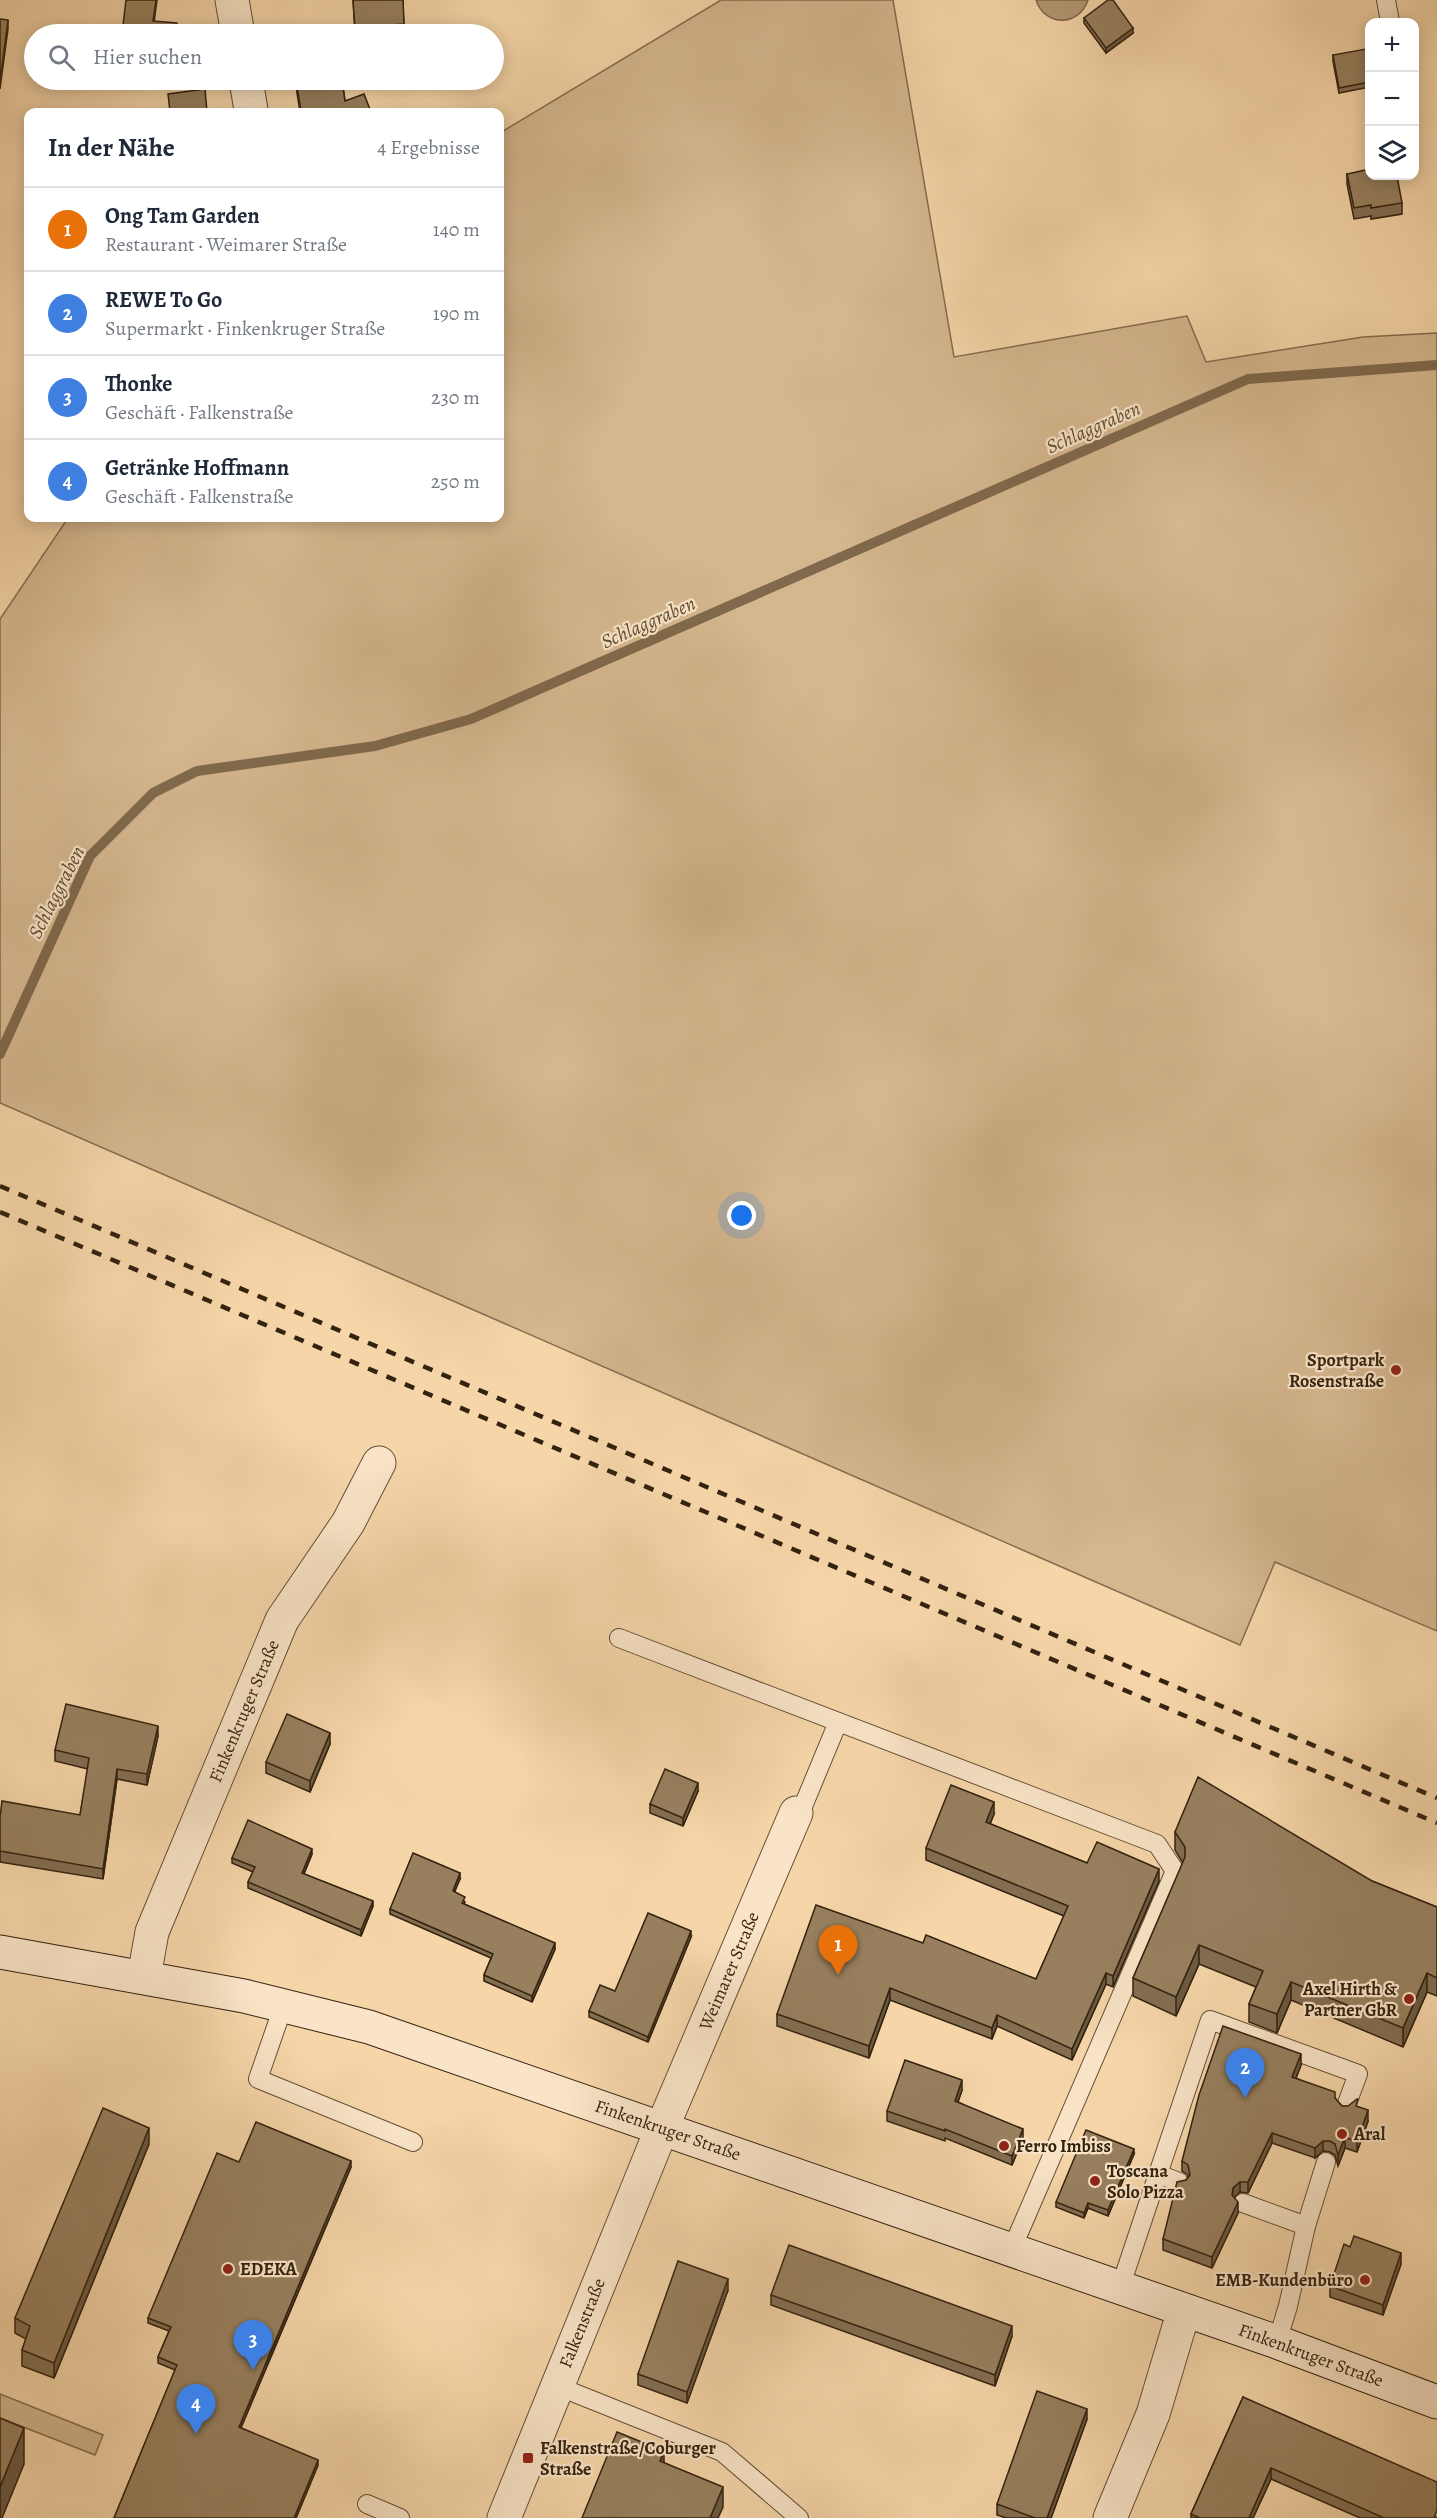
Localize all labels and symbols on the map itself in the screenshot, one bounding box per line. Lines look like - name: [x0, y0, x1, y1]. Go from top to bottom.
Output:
- water label: Schlaggraben: [1042, 395, 1145, 460]
- water label: Schlaggraben: [597, 590, 700, 655]
- water label: Schlaggraben: [22, 841, 91, 943]
- your location: [727, 1201, 756, 1230]
- place label: Sportpark Rosenstraße: [1289, 1348, 1385, 1393]
- marker: Sportpark Rosenstraße: [1389, 1363, 1403, 1377]
- street label: Finkenkruger Straße: [203, 1636, 285, 1786]
- street label: Weimarer Straße: [693, 1908, 765, 2035]
- pin: 1: [818, 1926, 858, 1975]
- place label: Axel Hirth & Partner GbR: [1302, 1977, 1397, 2022]
- marker: Axel Hirth & Partner GbR: [1402, 1992, 1416, 2006]
- pin: 2: [1226, 2048, 1264, 2098]
- street label: Finkenkruger Straße: [592, 2094, 744, 2166]
- place label: Aral: [1353, 2122, 1386, 2146]
- marker: Aral: [1335, 2127, 1349, 2141]
- place label: Ferro Imbiss: [1016, 2134, 1111, 2158]
- marker: Ferro Imbiss: [997, 2139, 1011, 2153]
- place label: Toscana Solo Pizza: [1107, 2159, 1184, 2204]
- marker: Toscana Solo Pizza: [1088, 2174, 1102, 2188]
- place label: EDEKA: [240, 2257, 298, 2281]
- marker: EDEKA: [221, 2262, 235, 2276]
- place label: EMB-Kundenbüro: [1215, 2268, 1353, 2292]
- marker: EMB-Kundenbüro: [1358, 2273, 1372, 2287]
- street label: Falkenstraße: [553, 2275, 611, 2371]
- street label: Finkenkruger Straße: [1235, 2318, 1387, 2392]
- pin: 3: [234, 2320, 272, 2370]
- pin: 4: [176, 2384, 216, 2434]
- place label: Falkenstraße/Coburger Straße: [540, 2436, 717, 2481]
- marker: Falkenstraße/Coburger Straße: [521, 2451, 535, 2465]

